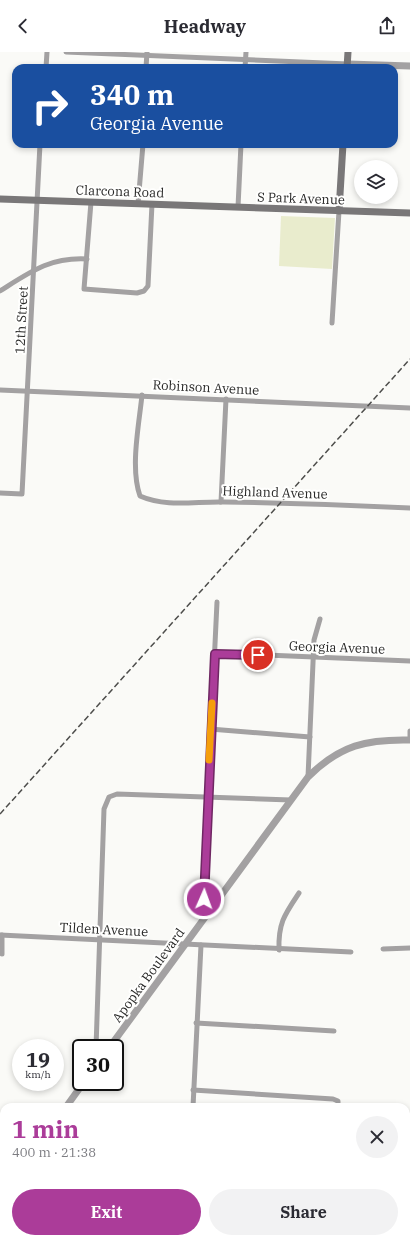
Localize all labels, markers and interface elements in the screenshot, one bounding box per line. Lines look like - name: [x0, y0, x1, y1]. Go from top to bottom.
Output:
- icon: back: [12, 15, 34, 37]
- text: Headway: [164, 15, 246, 38]
- icon: share: [376, 15, 398, 37]
- text: 340 m: [90, 76, 174, 113]
- icon: right: [24, 80, 76, 132]
- text: Georgia Avenue: [90, 112, 224, 135]
- map controls: [354, 160, 398, 204]
- button: layers: [354, 160, 398, 204]
- street label: Clarcona Road: [75, 181, 165, 202]
- street label: S Park Avenue: [257, 188, 345, 209]
- street label: 12th Street: [11, 285, 32, 354]
- street label: Robinson Avenue: [152, 376, 260, 399]
- street label: Highland Avenue: [222, 482, 328, 503]
- street label: Georgia Avenue: [289, 637, 385, 658]
- pin: [241, 638, 275, 672]
- icon: arrive: [247, 644, 269, 666]
- position arrow: [183, 878, 225, 920]
- street label: Tilden Avenue: [59, 919, 149, 940]
- street label: Apopka Boulevard: [108, 925, 188, 1026]
- speed limit sign: 30: [72, 1039, 124, 1091]
- text: 19: [26, 1046, 50, 1073]
- text: km/h: [25, 1068, 51, 1081]
- text: 1 min: [12, 1113, 79, 1145]
- button: close: [356, 1116, 398, 1158]
- text: 400 m · 21:38: [12, 1144, 96, 1161]
- button: Exit: [12, 1189, 201, 1235]
- button: Share: [209, 1189, 398, 1235]

